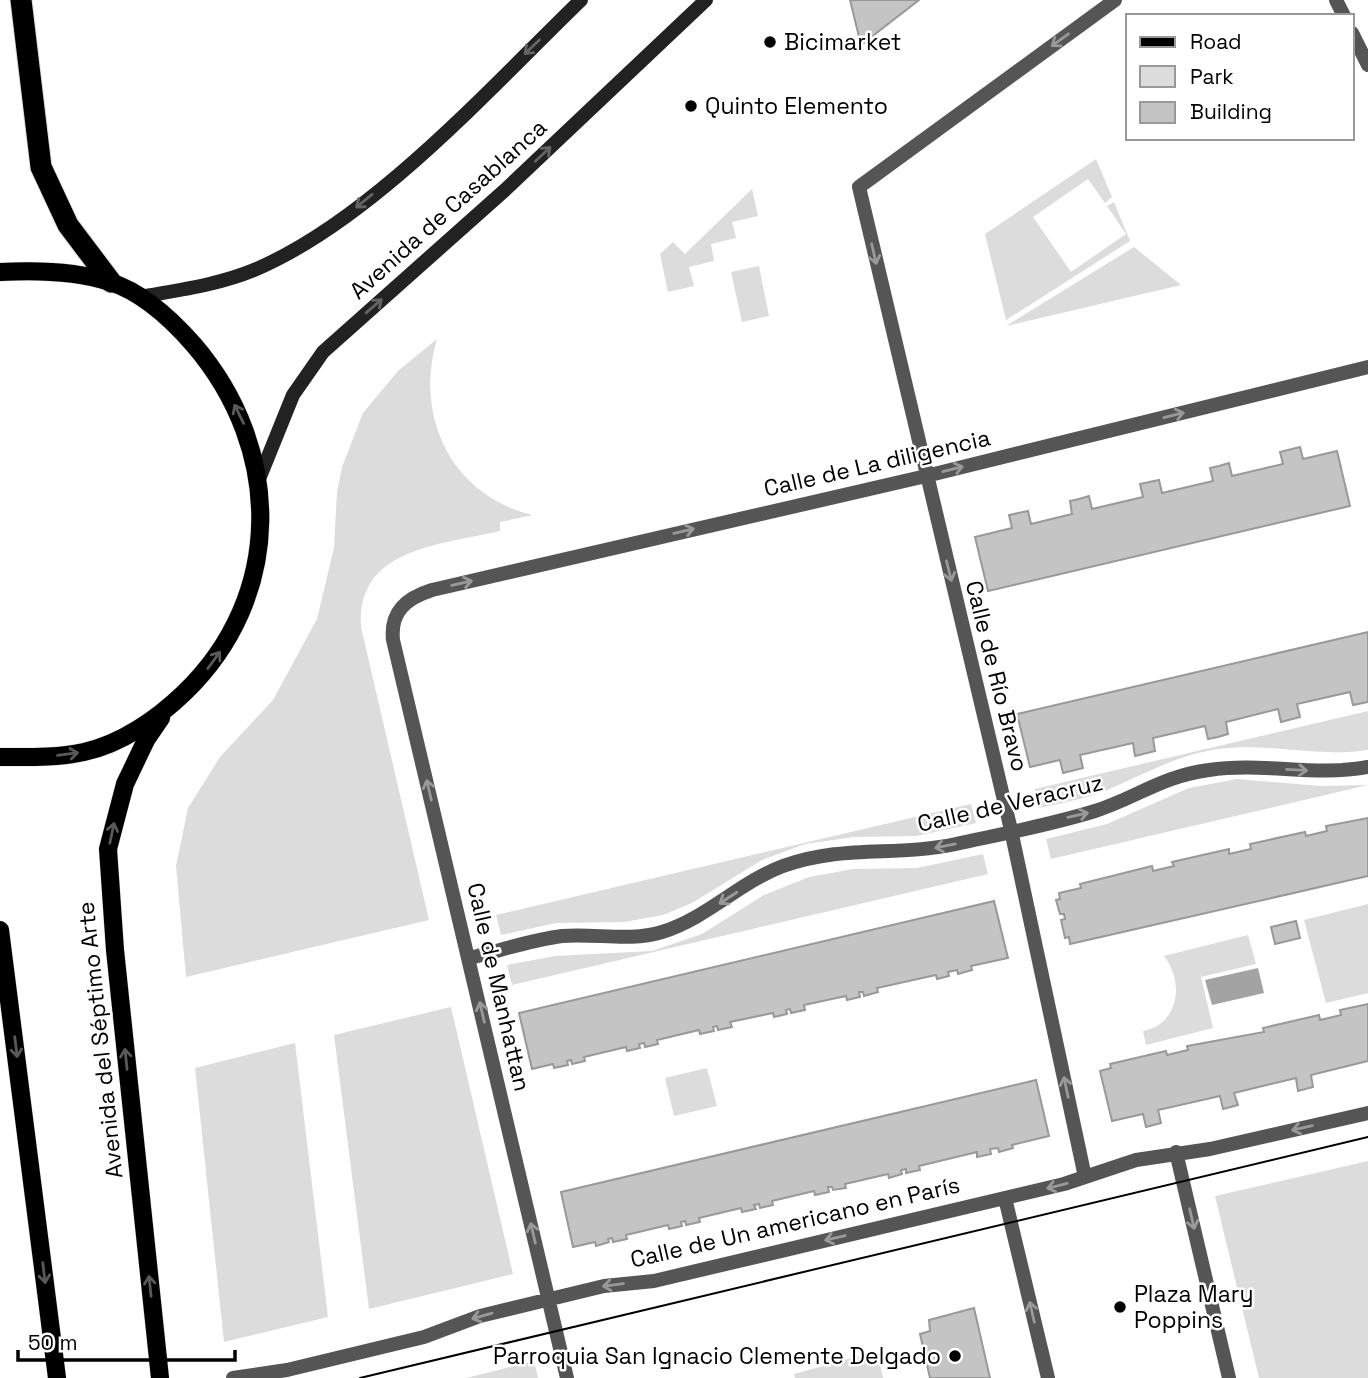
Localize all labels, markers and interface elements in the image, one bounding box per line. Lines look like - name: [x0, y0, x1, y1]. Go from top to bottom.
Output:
- legend: [1126, 14, 1354, 140]
- place label: Bicimarket: [784, 27, 901, 57]
- text: Road: [1190, 28, 1242, 55]
- one-way arrow: [1051, 33, 1070, 47]
- marker: Bicimarket: [762, 34, 778, 50]
- one-way arrow: [523, 39, 540, 56]
- text: Park: [1190, 63, 1234, 90]
- place label: Quinto Elemento: [705, 91, 888, 121]
- marker: Quinto Elemento: [683, 98, 699, 114]
- text: Building: [1190, 98, 1272, 125]
- street label: Avenida de Casablanca: [343, 112, 553, 306]
- one-way arrow: [534, 146, 551, 163]
- one-way arrow: [355, 193, 373, 208]
- one-way arrow: [868, 242, 882, 265]
- one-way arrow: [364, 298, 382, 314]
- one-way arrow: [232, 404, 245, 425]
- one-way arrow: [1162, 408, 1185, 421]
- street label: Calle de La diligencia: [761, 422, 993, 504]
- one-way arrow: [941, 462, 964, 476]
- one-way arrow: [672, 524, 694, 537]
- one-way arrow: [943, 559, 956, 581]
- one-way arrow: [450, 575, 473, 589]
- street label: Calle de Río Bravo: [959, 577, 1035, 775]
- one-way arrow: [206, 651, 221, 669]
- one-way arrow: [56, 748, 79, 761]
- one-way arrow: [1285, 764, 1308, 777]
- street label: Calle de Veracruz: [914, 767, 1106, 839]
- one-way arrow: [422, 779, 435, 802]
- one-way arrow: [1066, 808, 1089, 821]
- one-way arrow: [105, 822, 119, 845]
- one-way arrow: [934, 840, 957, 853]
- street label: Calle de Manhattan: [460, 880, 538, 1094]
- one-way arrow: [719, 890, 738, 905]
- street label: Avenida del Séptimo Arte: [71, 900, 129, 1180]
- one-way arrow: [474, 1001, 488, 1024]
- one-way arrow: [9, 1036, 22, 1058]
- one-way arrow: [120, 1049, 133, 1071]
- one-way arrow: [1058, 1076, 1072, 1099]
- one-way arrow: [1291, 1123, 1313, 1136]
- street label: Calle de Un americano en París: [627, 1169, 963, 1275]
- one-way arrow: [1046, 1180, 1069, 1193]
- one-way arrow: [1186, 1207, 1199, 1230]
- one-way arrow: [526, 1222, 539, 1245]
- one-way arrow: [825, 1232, 847, 1245]
- one-way arrow: [38, 1261, 51, 1284]
- one-way arrow: [143, 1275, 156, 1298]
- one-way arrow: [602, 1279, 625, 1292]
- place label: Plaza Mary Poppins: [1134, 1279, 1254, 1335]
- marker: Plaza Mary Poppins: [1112, 1299, 1128, 1315]
- one-way arrow: [1025, 1301, 1038, 1324]
- one-way arrow: [472, 1311, 494, 1324]
- scale bar: [18, 1318, 234, 1362]
- text: 50 m: [28, 1329, 78, 1356]
- place label: Parroquia San Ignacio Clemente Delgado: [493, 1341, 941, 1371]
- marker: Parroquia San Ignacio Clemente Delgado: [947, 1348, 963, 1364]

